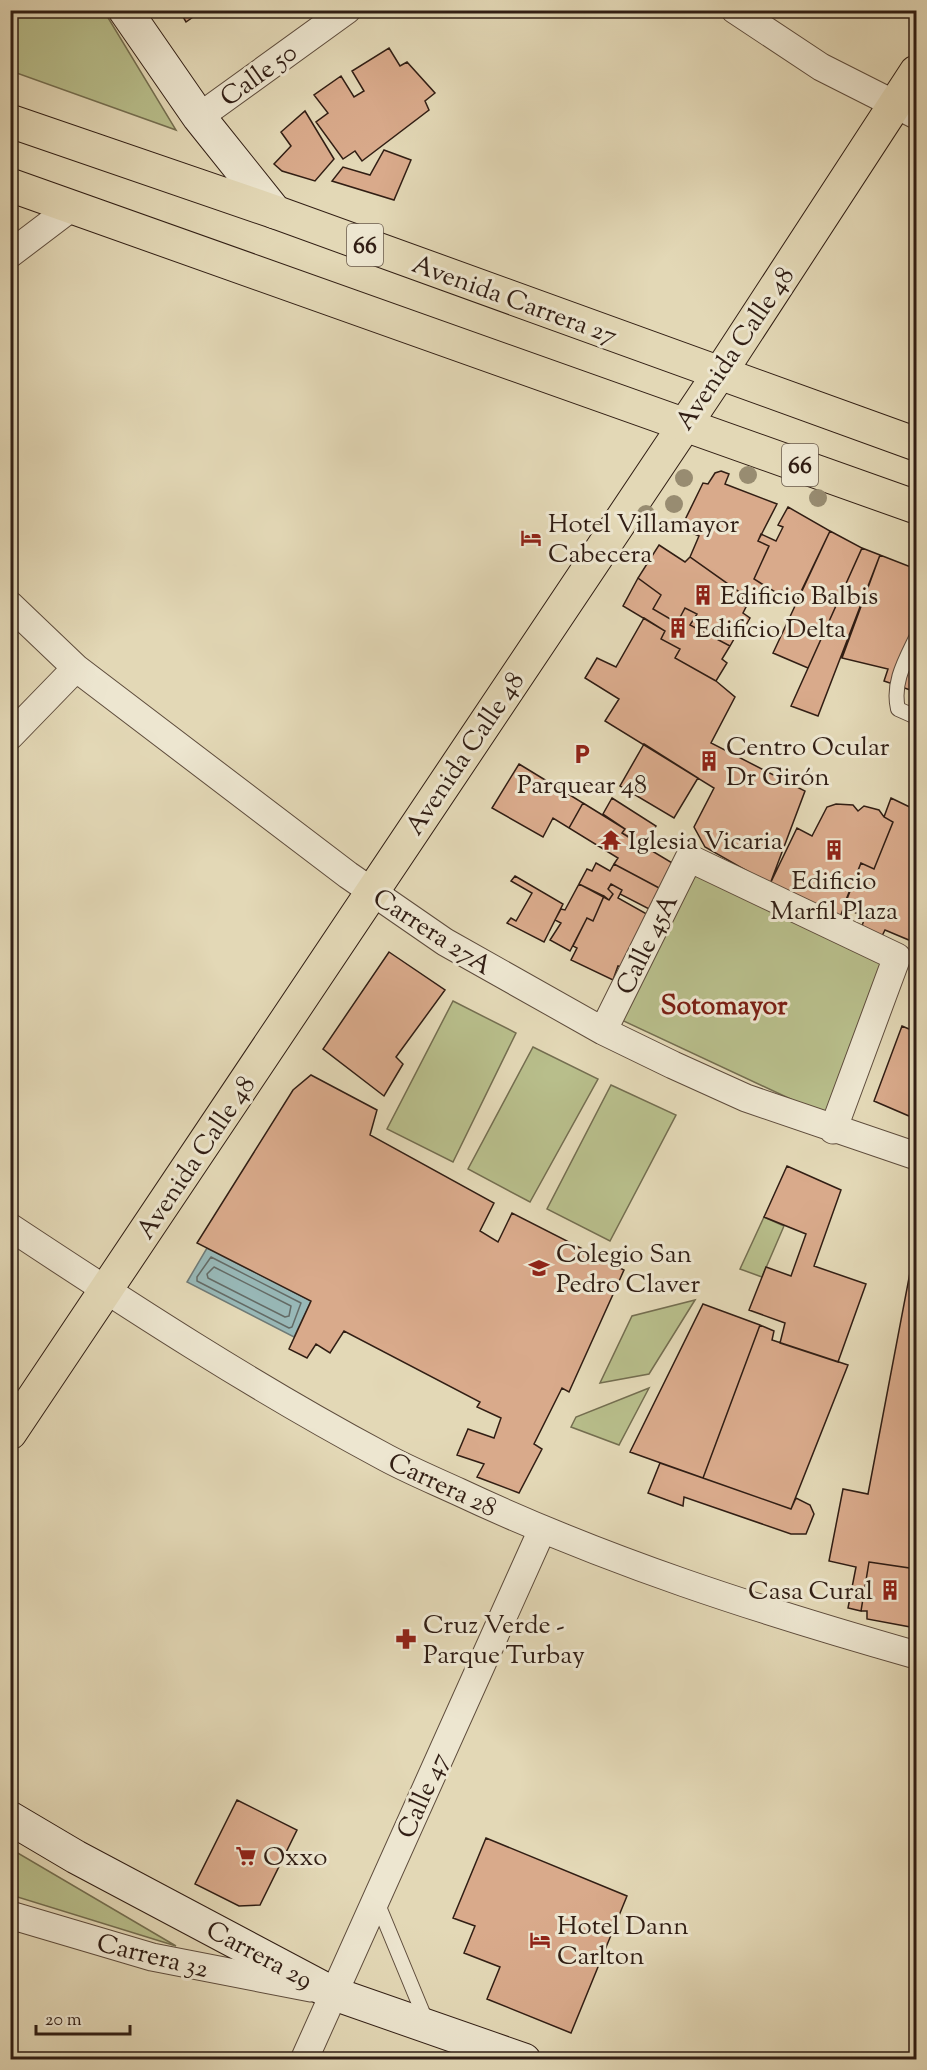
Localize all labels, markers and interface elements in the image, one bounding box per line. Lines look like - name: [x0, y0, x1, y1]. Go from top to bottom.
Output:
- street label: Calle 50: [213, 35, 306, 117]
- road number: 66: [347, 224, 383, 266]
- street label: Avenida Carrera 27: [406, 247, 622, 356]
- street label: Avenida Calle 48: [668, 260, 805, 439]
- road number: 66: [782, 444, 818, 486]
- place label: Hotel Villamayor Cabecera: [548, 507, 739, 574]
- hotel icon: Hotel Villamayor Cabecera: [519, 526, 543, 550]
- place label: Edificio Balbis: [720, 579, 878, 616]
- building icon: Edificio Balbis: [691, 583, 715, 607]
- place label: Edificio Delta: [695, 612, 846, 649]
- building icon: Edificio Delta: [666, 616, 690, 640]
- street label: Avenida Calle 48: [398, 665, 535, 844]
- place label: Centro Ocular Dr Girón: [726, 730, 890, 797]
- parking icon: Parquear 48: [570, 742, 594, 766]
- building icon: Centro Ocular Dr Girón: [697, 749, 721, 773]
- place label: Parquear 48: [517, 768, 647, 805]
- place label: Iglesia Vicaria: [628, 824, 783, 861]
- temple icon: Iglesia Vicaria: [599, 828, 623, 852]
- building icon: Edificio Marfil Plaza: [822, 838, 846, 862]
- place label: Edificio Marfil Plaza: [770, 864, 898, 931]
- street label: Carrera 27A: [365, 881, 499, 986]
- street label: Calle 45A: [608, 889, 688, 1002]
- district label: Sotomayor: [661, 988, 788, 1027]
- street label: Avenida Calle 48: [129, 1069, 266, 1248]
- place label: Colegio San Pedro Claver: [556, 1237, 700, 1304]
- school or university icon: Colegio San Pedro Claver: [527, 1256, 551, 1280]
- street label: Carrera 28: [381, 1445, 502, 1528]
- place label: Casa Cural: [748, 1574, 873, 1611]
- building icon: Casa Cural: [878, 1578, 902, 1602]
- place label: Cruz Verde - Parque Turbay: [423, 1608, 585, 1675]
- pharmacy icon: Cruz Verde - Parque Turbay: [394, 1627, 418, 1651]
- street label: Calle 47: [389, 1747, 460, 1845]
- place label: Oxxo: [263, 1840, 328, 1877]
- supermarket icon: Oxxo: [234, 1844, 258, 1868]
- place label: Hotel Dann Carlton: [557, 1909, 689, 1976]
- street label: Carrera 29: [199, 1913, 319, 2000]
- street label: Carrera 32: [93, 1926, 212, 1989]
- hotel icon: Hotel Dann Carlton: [528, 1928, 552, 1952]
- scale bar: [36, 1998, 130, 2036]
- text: 20 m: [45, 2008, 82, 2034]

